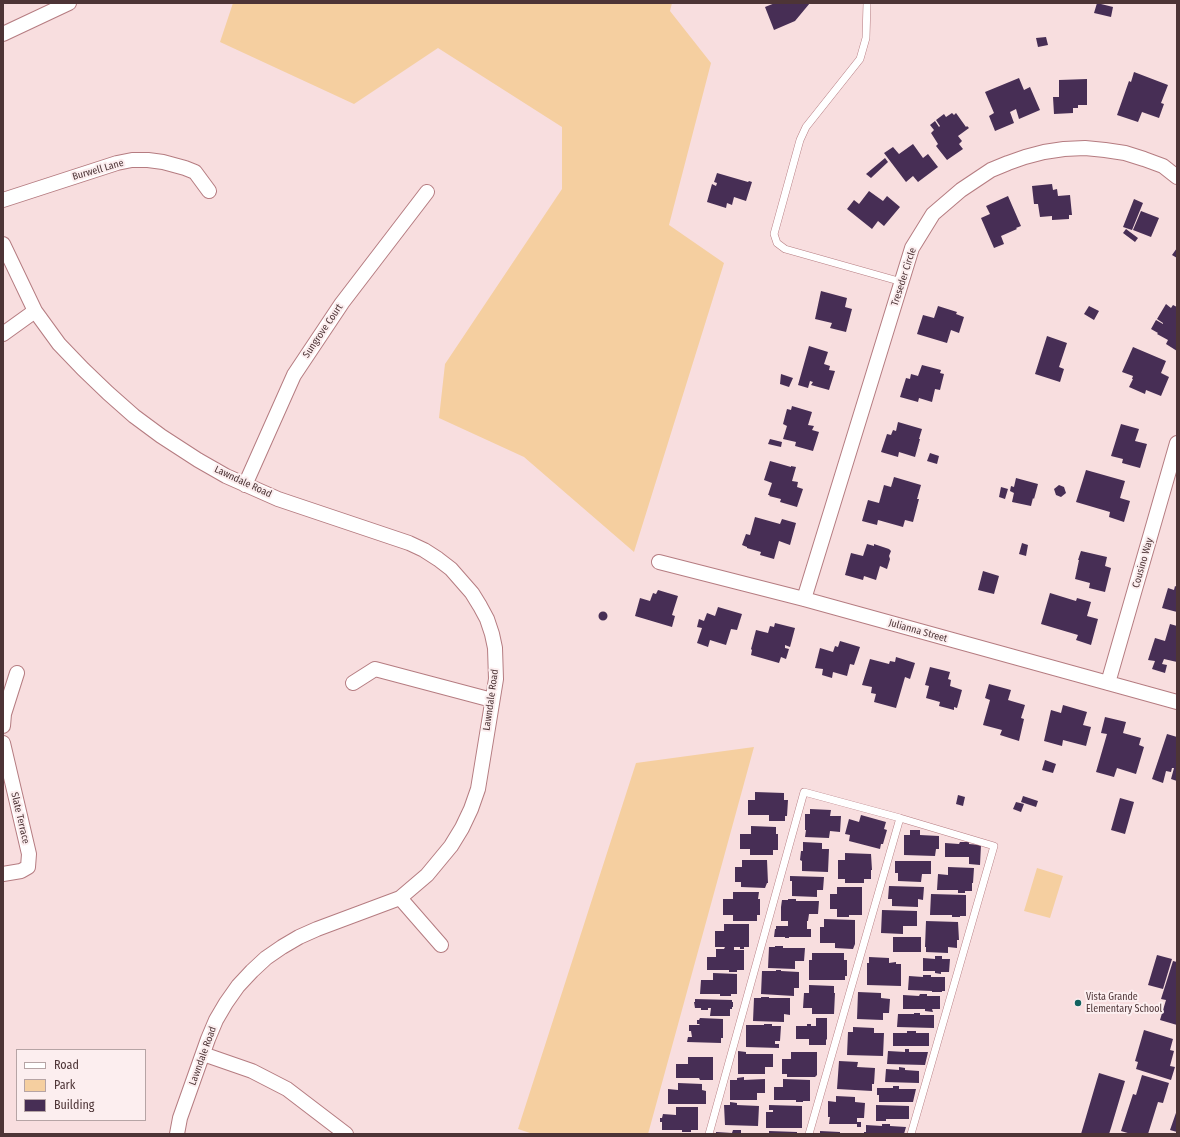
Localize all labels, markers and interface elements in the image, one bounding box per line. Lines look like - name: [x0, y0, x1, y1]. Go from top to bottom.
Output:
- street label: Burwell Lane: [71, 157, 125, 183]
- street label: Treseder Circle: [889, 246, 919, 308]
- street label: Sungrove Court: [301, 302, 345, 360]
- street label: Lawndale Road: [212, 464, 274, 500]
- street label: Cousino Way: [1130, 537, 1156, 589]
- street label: Julianna Street: [887, 617, 949, 645]
- street label: Lawndale Road: [481, 669, 501, 731]
- street label: Slate Terrace: [8, 791, 32, 845]
- place label: Vista Grande Elementary School: [1086, 991, 1162, 1014]
- marker: Vista Grande Elementary School: [1073, 998, 1083, 1008]
- street label: Lawndale Road: [187, 1025, 219, 1087]
- legend: [16, 1049, 146, 1121]
- text: Road: [54, 1058, 79, 1072]
- text: Park: [54, 1078, 75, 1092]
- text: Building: [54, 1098, 94, 1112]

